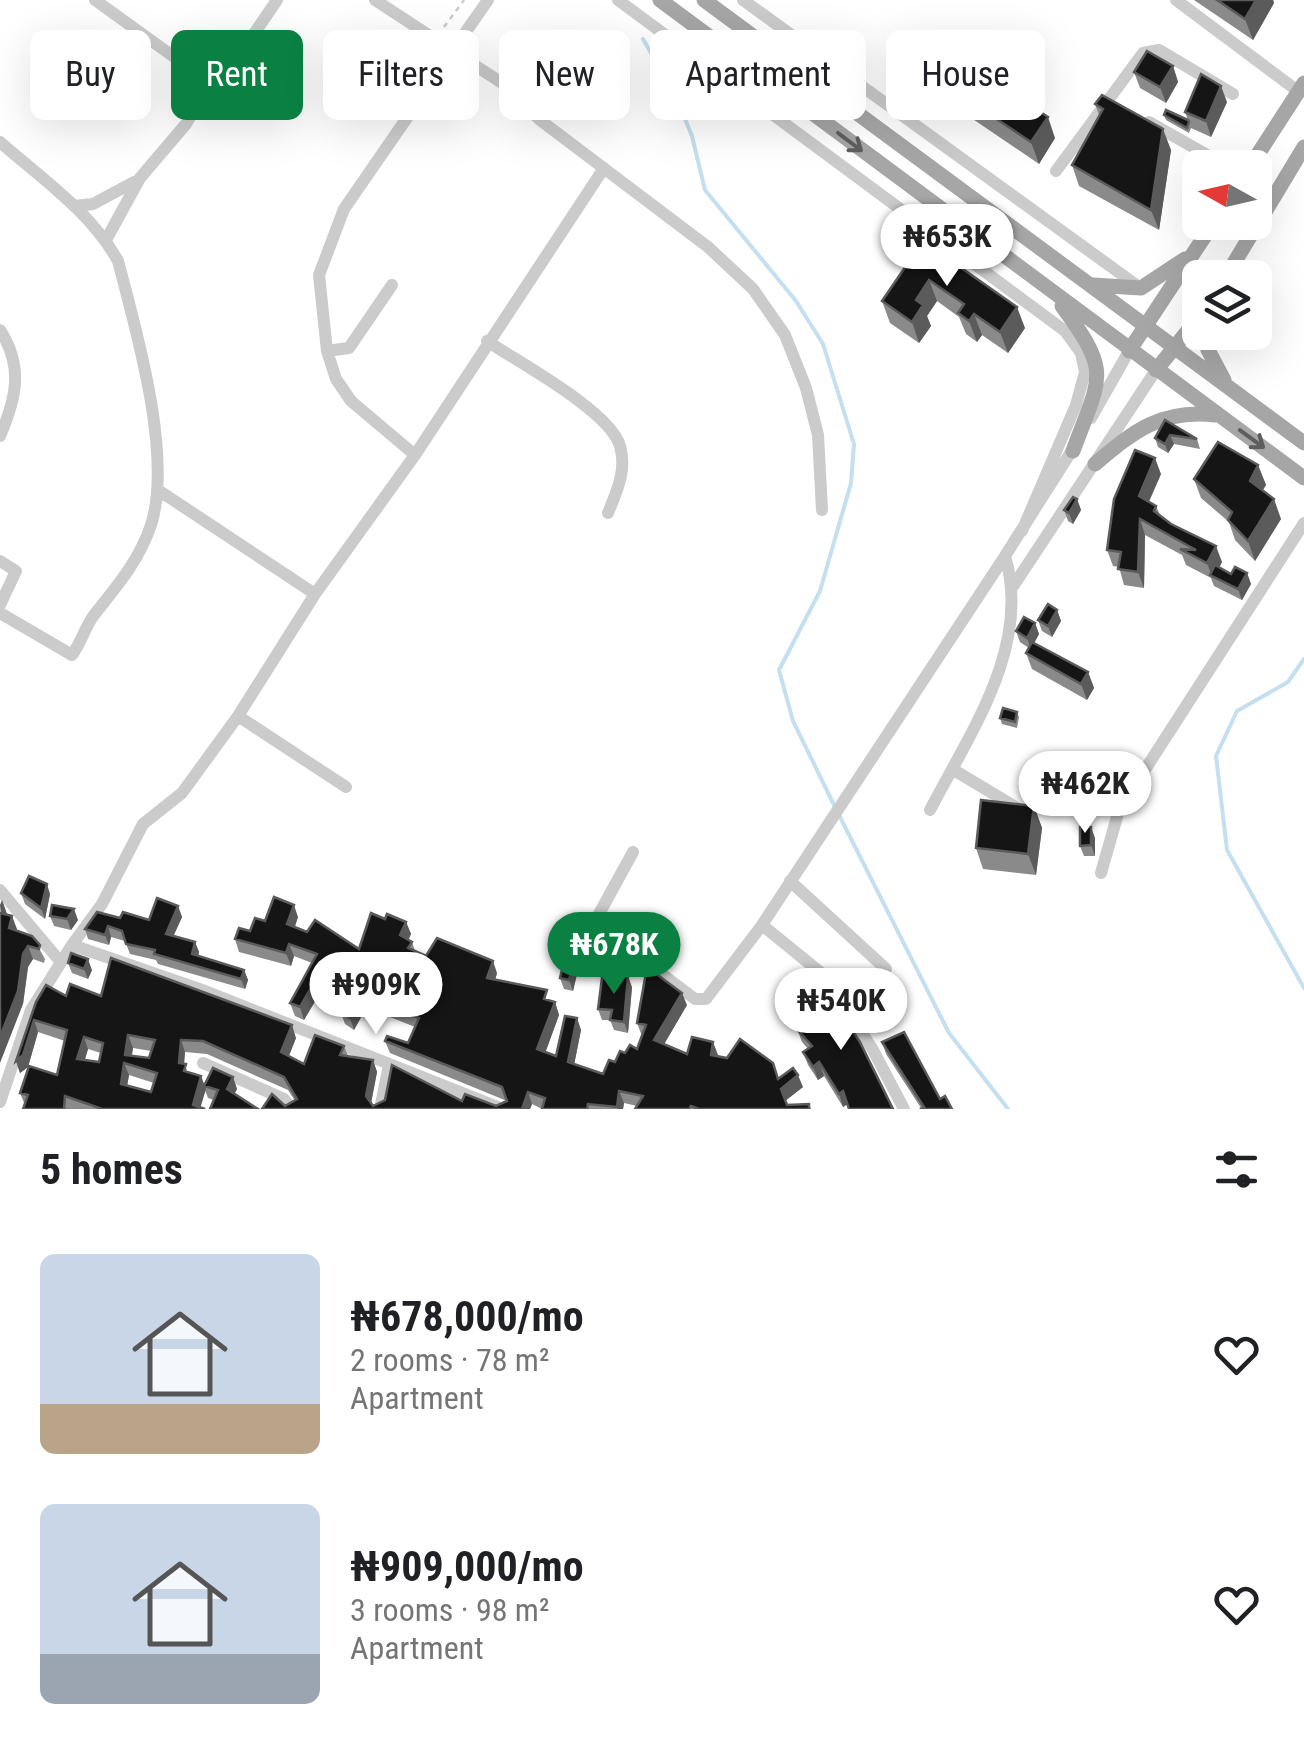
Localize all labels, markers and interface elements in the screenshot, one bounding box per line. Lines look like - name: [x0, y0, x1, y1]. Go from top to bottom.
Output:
- chip: Buy: [30, 30, 151, 120]
- chip: Rent: [171, 30, 303, 120]
- chip: Filters: [323, 30, 479, 120]
- chip: New: [499, 30, 630, 120]
- chip: Apartment: [650, 30, 866, 120]
- chip: House: [886, 30, 1045, 120]
- one-way arrow: [836, 132, 863, 153]
- north arrow: [1182, 150, 1272, 240]
- map controls: [1182, 150, 1272, 350]
- pin: ₦653K: [877, 204, 1017, 289]
- text: ₦653K: [902, 217, 992, 255]
- button: layers: [1182, 260, 1272, 350]
- one-way arrow: [1238, 429, 1265, 450]
- pin: ₦462K: [1015, 751, 1155, 836]
- text: ₦462K: [1040, 764, 1130, 802]
- pin: ₦678K: [544, 912, 684, 997]
- text: ₦678K: [569, 925, 659, 963]
- pin: ₦909K: [306, 952, 446, 1037]
- text: ₦909K: [331, 965, 421, 1003]
- pin: ₦540K: [771, 968, 911, 1053]
- text: ₦540K: [796, 981, 886, 1019]
- icon: filters: [1209, 1142, 1264, 1197]
- text: 5 homes: [40, 1145, 183, 1194]
- text: ₦678,000/mo: [350, 1292, 584, 1341]
- icon: home: [120, 1294, 240, 1414]
- icon: heart: [1209, 1327, 1264, 1382]
- text: 2 rooms · 78 m²: [350, 1341, 549, 1379]
- text: Apartment: [350, 1379, 484, 1417]
- text: ₦909,000/mo: [350, 1542, 584, 1591]
- icon: home: [120, 1544, 240, 1664]
- icon: heart: [1209, 1577, 1264, 1632]
- text: 3 rooms · 98 m²: [350, 1591, 549, 1629]
- text: Apartment: [350, 1629, 484, 1667]

